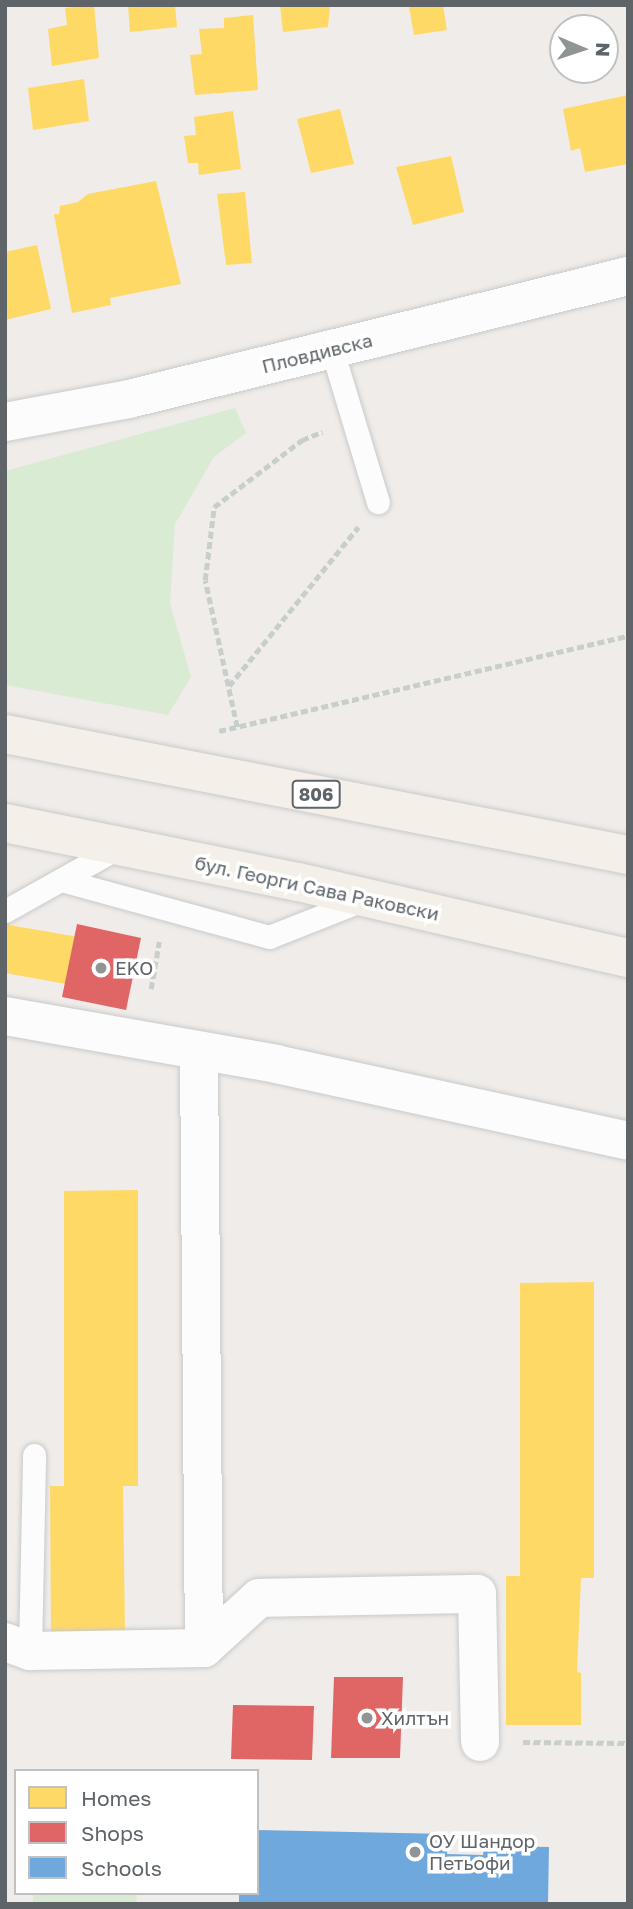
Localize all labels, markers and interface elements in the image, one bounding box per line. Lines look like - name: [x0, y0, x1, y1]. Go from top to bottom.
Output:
- north arrow: [549, 14, 619, 84]
- text: N: [592, 42, 615, 57]
- street label: Пловдивска: [259, 328, 375, 378]
- road number: 806: [292, 780, 340, 808]
- street label: бул. Георги Сава Раковски: [193, 851, 441, 925]
- place label: EKO: [115, 957, 153, 979]
- marker: EKO: [93, 960, 109, 976]
- place label: Хилтън: [381, 1707, 449, 1729]
- marker: Хилтън: [359, 1710, 375, 1726]
- legend: [14, 1769, 259, 1895]
- text: Homes: [81, 1785, 151, 1811]
- text: Shops: [81, 1820, 144, 1846]
- place label: ОУ Шандор Петьофи: [429, 1830, 535, 1874]
- marker: ОУ Шандор Петьофи: [407, 1844, 423, 1860]
- text: Schools: [81, 1855, 162, 1881]

